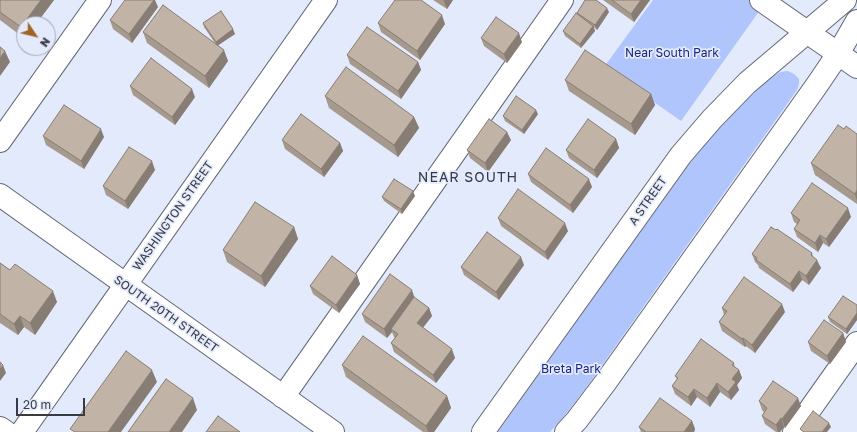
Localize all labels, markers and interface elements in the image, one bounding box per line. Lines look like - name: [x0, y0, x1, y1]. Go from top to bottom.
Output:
- north arrow: [16, 16, 56, 56]
- text: N: [38, 35, 53, 50]
- park label: Near South Park: [625, 46, 719, 60]
- street label: WASHINGTON STREET: [130, 159, 216, 273]
- district label: NEAR SOUTH: [418, 170, 518, 186]
- street label: A STREET: [626, 174, 670, 228]
- street label: SOUTH 20TH STREET: [111, 272, 221, 356]
- park label: Breta Park: [541, 362, 601, 376]
- scale bar: [18, 390, 87, 416]
- text: 20 m: [23, 397, 51, 412]

